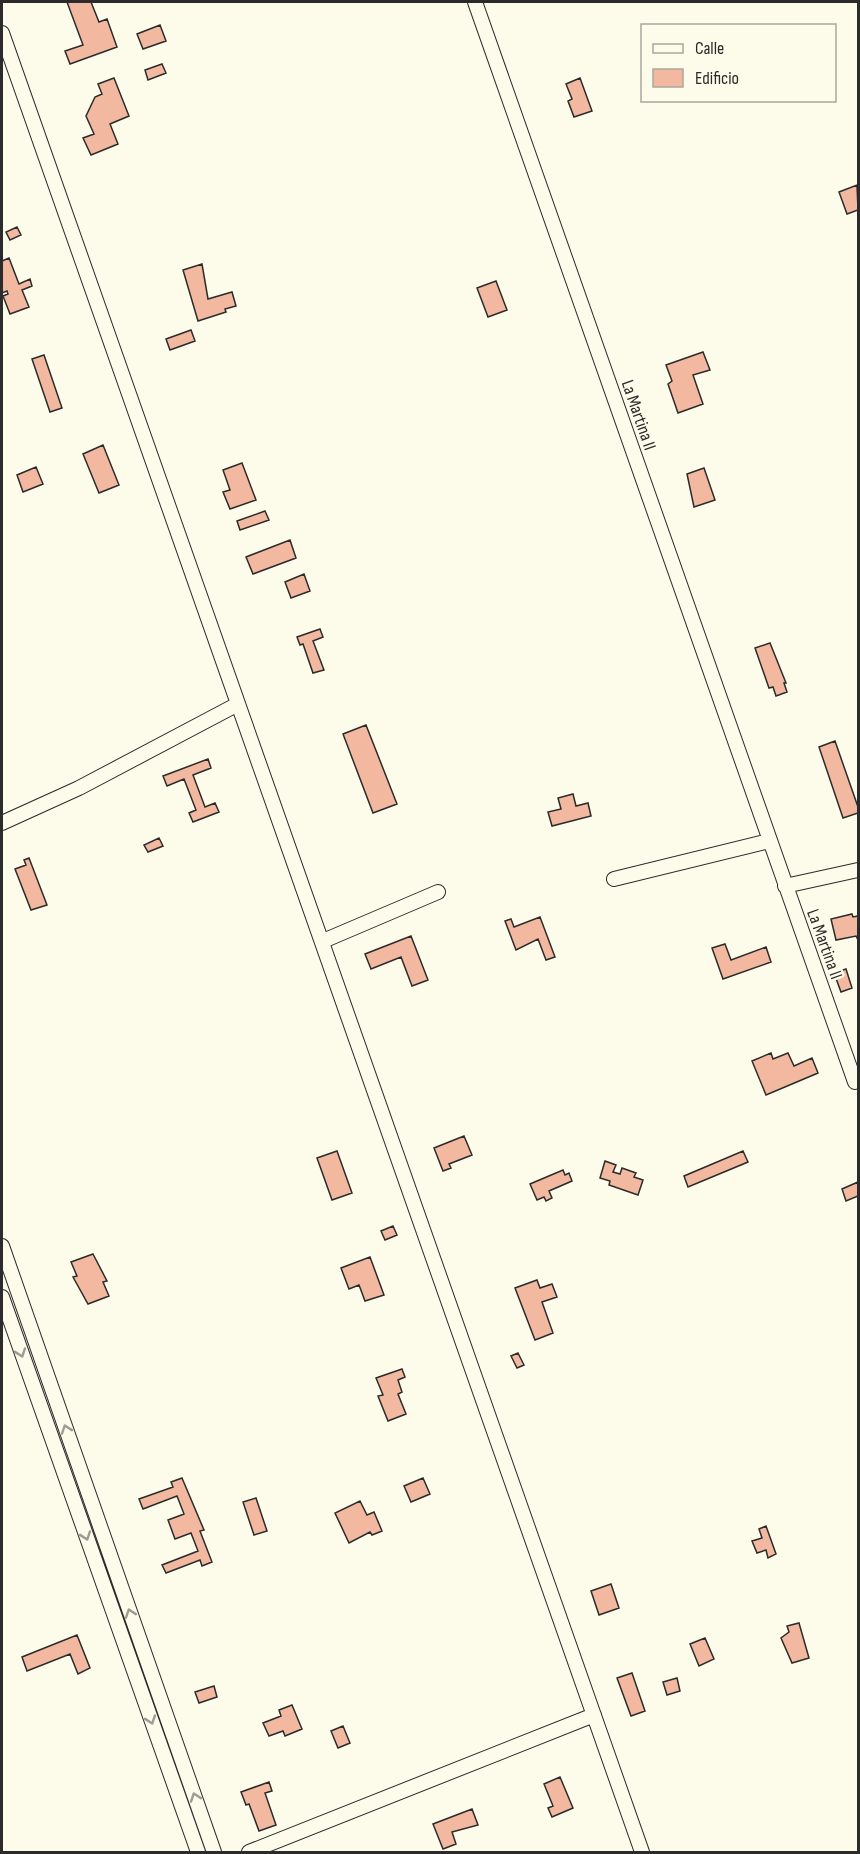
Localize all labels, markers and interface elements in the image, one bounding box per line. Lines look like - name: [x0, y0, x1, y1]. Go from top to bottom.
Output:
- legend: [641, 24, 836, 102]
- text: Calle: [695, 38, 724, 59]
- text: Edificio: [695, 68, 739, 89]
- street label: La Martina II: [617, 377, 660, 453]
- street label: La Martina II: [802, 906, 847, 982]
- one-way arrow: [13, 1347, 26, 1357]
- one-way arrow: [60, 1424, 73, 1435]
- one-way arrow: [78, 1530, 91, 1541]
- one-way arrow: [125, 1608, 138, 1619]
- one-way arrow: [143, 1714, 156, 1725]
- one-way arrow: [190, 1792, 203, 1803]

